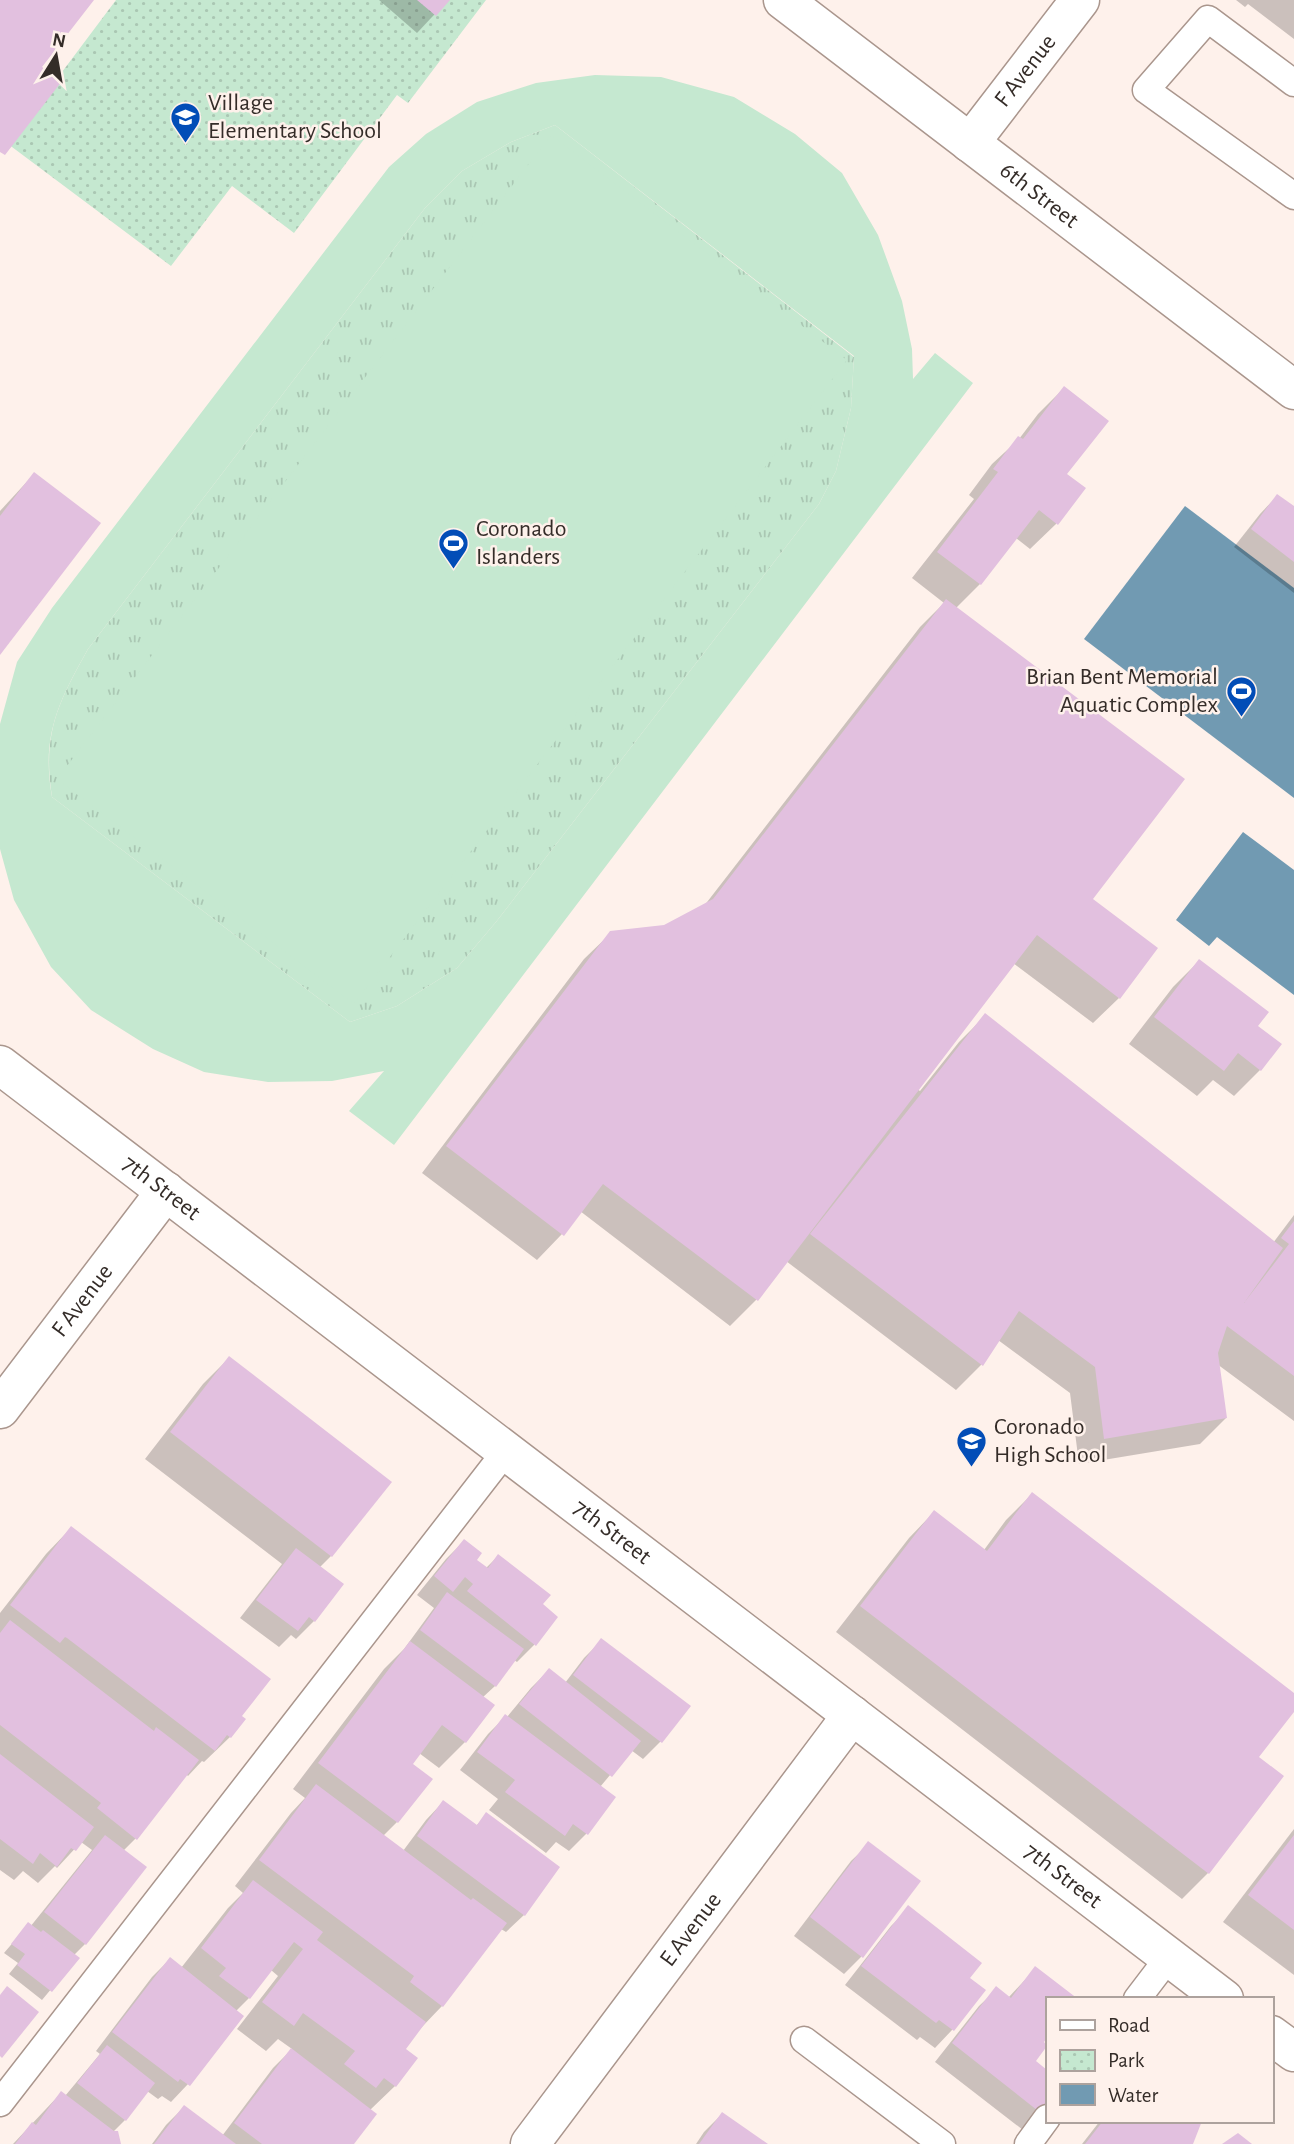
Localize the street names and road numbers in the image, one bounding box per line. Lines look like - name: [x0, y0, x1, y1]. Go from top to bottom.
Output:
- street label: F Avenue: [990, 30, 1061, 112]
- street label: 6th Street: [995, 158, 1083, 233]
- street label: 7th Street: [118, 1151, 205, 1225]
- street label: F Avenue: [47, 1260, 118, 1342]
- street label: 7th Street: [569, 1495, 656, 1569]
- street label: 7th Street: [1020, 1839, 1106, 1913]
- street label: E Avenue: [656, 1888, 726, 1971]

